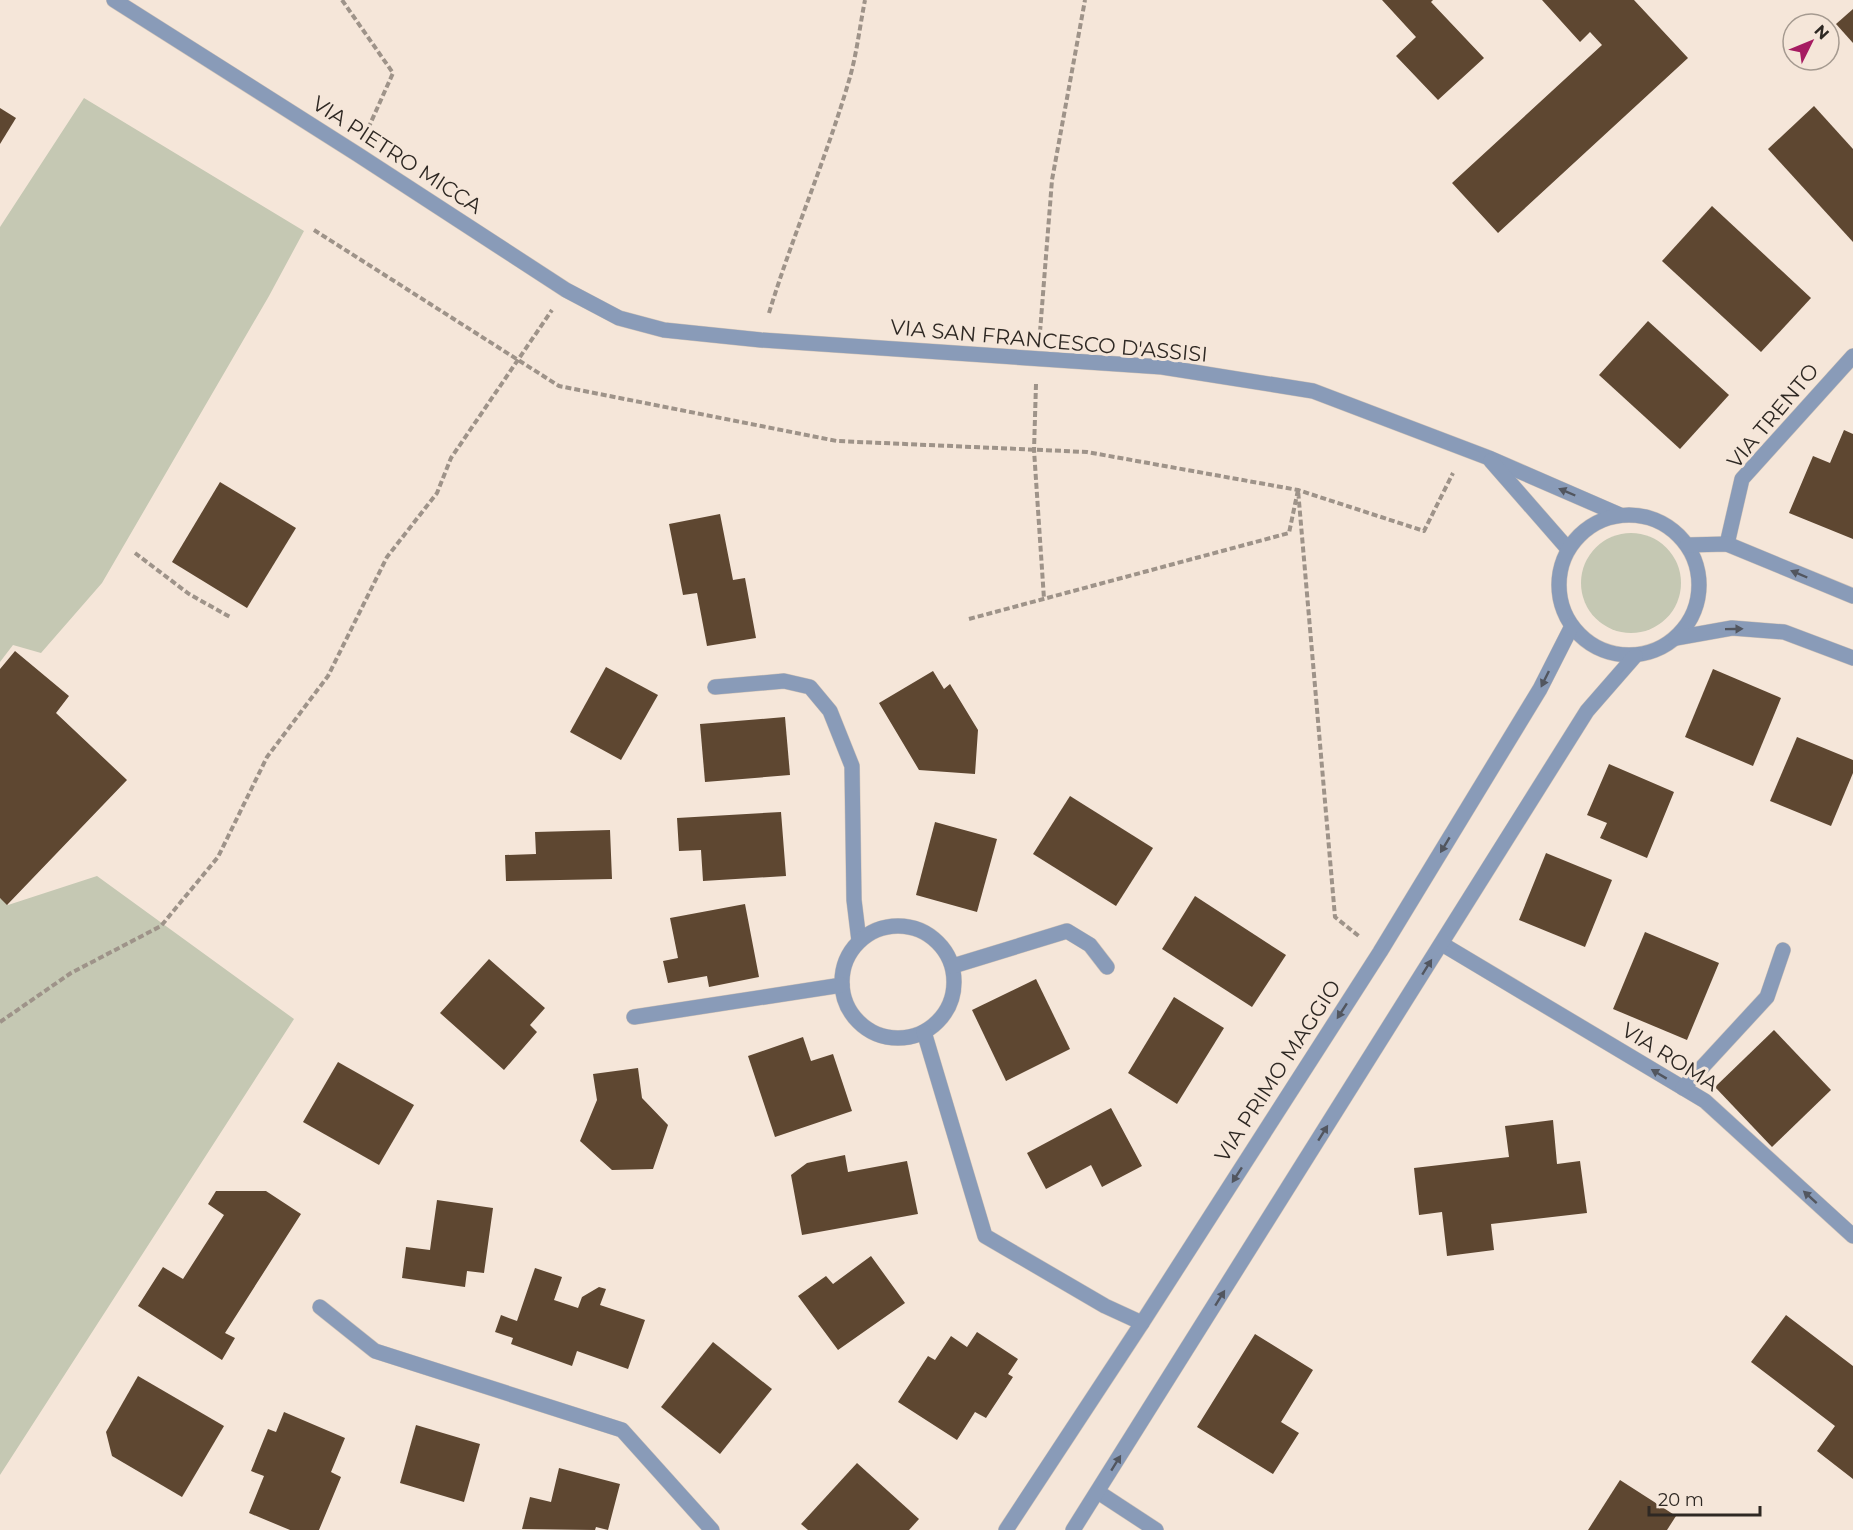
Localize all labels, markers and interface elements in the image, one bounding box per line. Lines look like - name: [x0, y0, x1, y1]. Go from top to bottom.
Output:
- north arrow: [1781, 12, 1841, 72]
- text: N: [1810, 21, 1833, 43]
- street label: VIA PIETRO MICCA: [308, 90, 487, 219]
- street label: VIA SAN FRANCESCO D'ASSISI: [889, 314, 1209, 367]
- street label: VIA TRENTO: [1722, 358, 1824, 473]
- one-way arrow: [1557, 487, 1575, 497]
- one-way arrow: [1790, 569, 1808, 578]
- one-way arrow: [1725, 624, 1744, 634]
- one-way arrow: [1541, 670, 1550, 687]
- one-way arrow: [1439, 837, 1450, 854]
- one-way arrow: [1421, 960, 1433, 976]
- street label: VIA PRIMO MAGGIO: [1209, 975, 1346, 1167]
- one-way arrow: [1337, 1003, 1348, 1019]
- street label: VIA ROMA: [1617, 1017, 1724, 1097]
- one-way arrow: [1651, 1069, 1667, 1080]
- one-way arrow: [1318, 1125, 1329, 1141]
- one-way arrow: [1231, 1167, 1242, 1183]
- one-way arrow: [1803, 1191, 1818, 1204]
- one-way arrow: [1214, 1290, 1225, 1306]
- one-way arrow: [1110, 1455, 1121, 1471]
- scale bar: [1649, 1479, 1760, 1517]
- text: 20 m: [1658, 1489, 1704, 1511]

